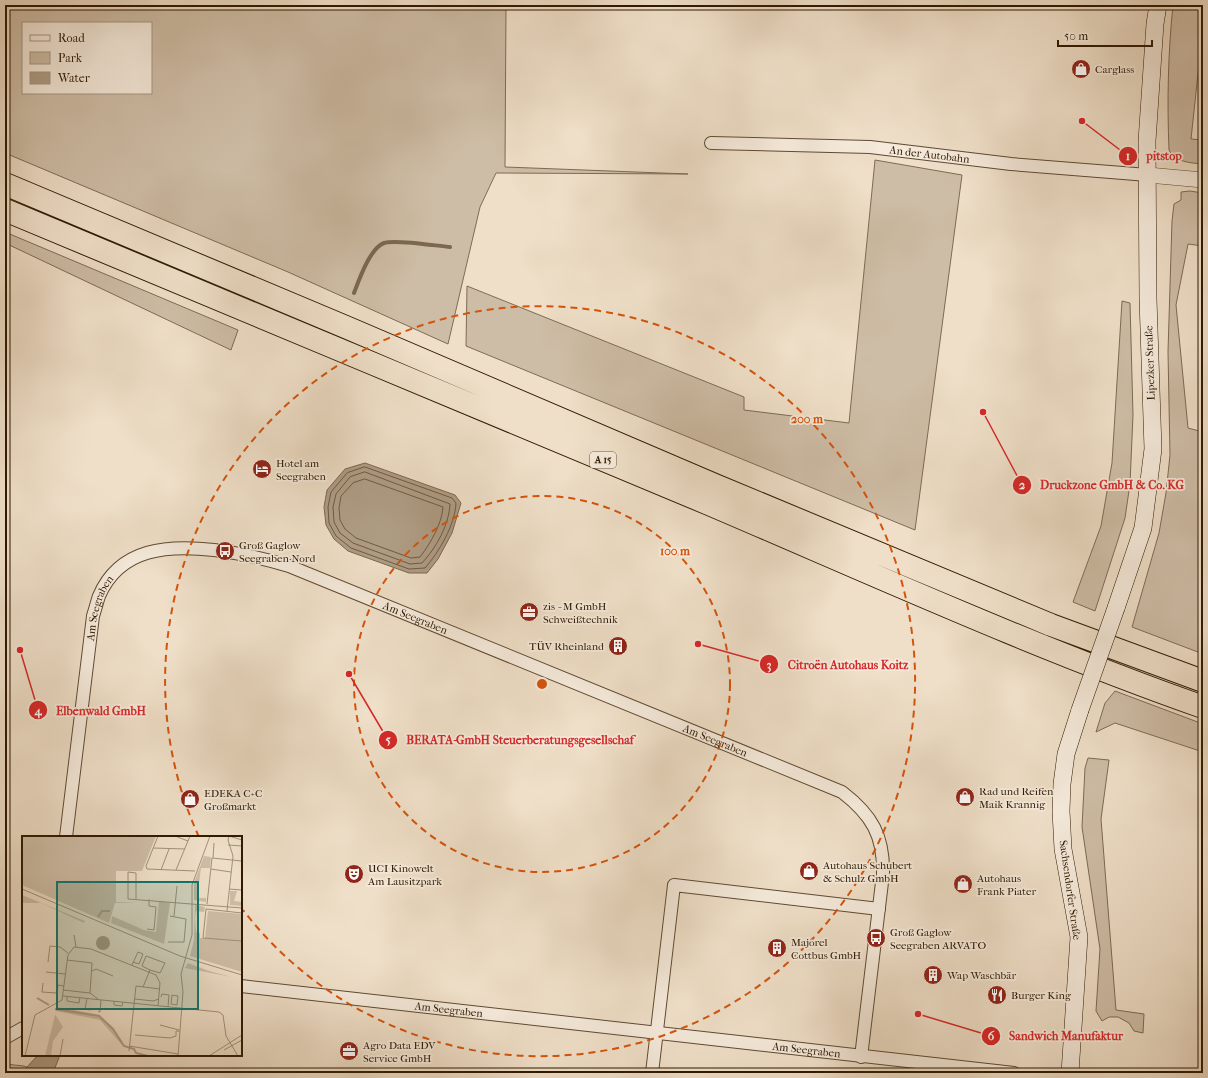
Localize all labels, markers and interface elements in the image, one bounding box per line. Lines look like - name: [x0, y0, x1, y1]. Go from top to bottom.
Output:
- legend: [22, 22, 152, 94]
- scale bar: [1058, 22, 1152, 48]
- text: 50 m: [1064, 29, 1088, 43]
- text: Road: [58, 31, 85, 45]
- text: Park: [58, 51, 83, 65]
- shop icon: Carglass: [1070, 58, 1092, 80]
- place label: Carglass: [1095, 63, 1134, 76]
- text: Water: [57, 71, 91, 85]
- street label: An der Autobahn: [888, 143, 971, 166]
- callout: pitstop: [1118, 144, 1190, 168]
- text: 1: [1126, 149, 1130, 163]
- text: pitstop: [1145, 149, 1182, 164]
- street label: Lipezker Straße: [1142, 325, 1158, 401]
- text: 200 m: [791, 412, 824, 426]
- road number: A 15: [590, 452, 616, 468]
- place label: Hotel am Seegraben: [276, 457, 326, 483]
- hotel icon: Hotel am Seegraben: [251, 458, 273, 480]
- callout: Druckzone GmbH & Co. KG: [1012, 473, 1192, 497]
- text: 2: [1019, 478, 1026, 492]
- text: Druckzone GmbH & Co. KG: [1040, 478, 1185, 492]
- place label: Groß Gaglow Seegraben Nord: [239, 539, 316, 565]
- bus stop icon: Groß Gaglow Seegraben Nord: [214, 540, 236, 562]
- text: 100 m: [660, 544, 691, 558]
- street label: Am Seegraben: [83, 572, 116, 643]
- street label: Am Seegraben: [380, 598, 450, 637]
- place label: zis - M GmbH Schweißtechnik: [543, 600, 618, 626]
- office icon: zis - M GmbH Schweißtechnik: [518, 601, 540, 623]
- building icon: TÜV Rheinland: [607, 635, 629, 657]
- place label: TÜV Rheinland: [529, 640, 605, 653]
- callout: Citroën Autohaus Koitz: [759, 652, 916, 676]
- text: 3: [767, 658, 772, 673]
- text: Citroën Autohaus Koitz: [788, 658, 909, 672]
- centre of rings: [535, 677, 549, 691]
- callout: Elbenwald GmbH: [28, 698, 154, 722]
- text: 4: [33, 704, 42, 719]
- text: Elbenwald GmbH: [56, 704, 147, 718]
- street label: Am Seegraben: [680, 721, 750, 759]
- callout: BERATA-GmbH Steuerberatungsgesellschaf: [378, 728, 642, 752]
- text: 5: [385, 733, 391, 747]
- text: BERATA-GmbH Steuerberatungsgesellschaf: [406, 733, 637, 748]
- place label: Rad und Reifen Maik Krannig: [979, 785, 1054, 811]
- shop icon: Rad und Reifen Maik Krannig: [954, 786, 976, 808]
- place label: EDEKA C+C Großmarkt: [204, 787, 262, 813]
- shop icon: EDEKA C+C Großmarkt: [179, 788, 201, 810]
- inset map: [22, 836, 242, 1056]
- street label: Sachsendorfer Straße: [1057, 839, 1084, 941]
- place label: Autohaus Schubert & Schulz GmbH: [822, 859, 912, 885]
- shop icon: Autohaus Schubert & Schulz GmbH: [798, 860, 820, 882]
- place label: UCI Kinowelt Am Lausitzpark: [367, 862, 442, 888]
- theatre icon: UCI Kinowelt Am Lausitzpark: [343, 863, 365, 885]
- place label: Autohaus Frank Piater: [976, 872, 1036, 898]
- shop icon: Autohaus Frank Piater: [952, 873, 974, 895]
- place label: Groß Gaglow Seegraben ARVATO: [890, 926, 986, 952]
- bus stop icon: Groß Gaglow Seegraben ARVATO: [865, 927, 887, 949]
- place label: Majorel Cottbus GmbH: [791, 936, 862, 962]
- building icon: Majorel Cottbus GmbH: [766, 937, 788, 959]
- building icon: Wap Waschbär: [922, 964, 944, 986]
- place label: Wap Waschbär: [946, 969, 1016, 982]
- restaurant icon: Burger King: [986, 984, 1008, 1006]
- place label: Burger King: [1011, 989, 1071, 1002]
- street label: Am Seegraben: [413, 999, 484, 1020]
- callout: Sandwich Manufaktur: [981, 1024, 1131, 1048]
- text: 6: [988, 1029, 995, 1043]
- text: Sandwich Manufaktur: [1009, 1029, 1124, 1043]
- place label: Agro Data EDV Service GmbH: [362, 1039, 436, 1065]
- street label: Am Seegraben: [771, 1039, 842, 1060]
- office icon: Agro Data EDV Service GmbH: [338, 1040, 360, 1062]

